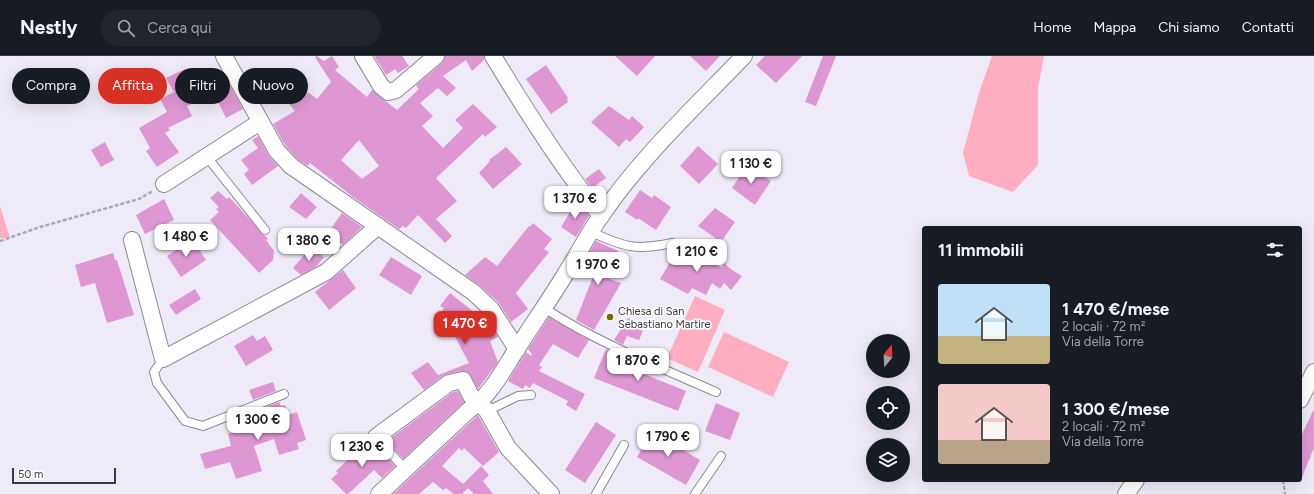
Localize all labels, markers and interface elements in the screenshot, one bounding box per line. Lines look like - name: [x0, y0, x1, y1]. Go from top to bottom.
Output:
- search box: [101, 10, 381, 46]
- text: Nestly: [20, 16, 77, 39]
- icon: search: [115, 17, 137, 39]
- text: Cerca qui: [147, 19, 211, 37]
- text: Home: [1033, 19, 1072, 36]
- text: Mappa: [1094, 19, 1136, 36]
- text: Chi siamo: [1158, 19, 1220, 36]
- text: Contatti: [1242, 19, 1294, 36]
- chip: Compra: [12, 68, 90, 104]
- chip: Affitta: [98, 68, 167, 104]
- chip: Filtri: [175, 68, 230, 104]
- chip: Nuovo: [238, 68, 308, 104]
- pin: 1 130 €: [714, 151, 788, 185]
- text: 1 130 €: [730, 156, 772, 171]
- pin: 1 370 €: [538, 186, 612, 220]
- text: 1 370 €: [553, 191, 597, 206]
- pin: 1 480 €: [149, 224, 223, 258]
- pin: 1 380 €: [272, 228, 346, 262]
- text: 1 480 €: [163, 229, 209, 244]
- text: 1 380 €: [287, 233, 331, 248]
- pin: 1 210 €: [660, 239, 734, 273]
- icon: filters: [1264, 239, 1286, 261]
- text: 11 immobili: [938, 240, 1024, 260]
- text: 1 210 €: [676, 244, 718, 259]
- pin: 1 970 €: [561, 252, 635, 286]
- text: 1 970 €: [576, 257, 620, 272]
- text: 1 470 €/mese: [1062, 299, 1169, 319]
- icon: home: [970, 300, 1018, 348]
- place label: Chiesa di San Sebastiano Martire: [618, 305, 711, 331]
- pin: 1 470 €: [428, 311, 502, 345]
- marker: Chiesa di San Sebastiano Martire: [605, 312, 615, 322]
- text: 1 470 €: [443, 316, 487, 331]
- text: 2 locali · 72 m²: [1062, 319, 1145, 334]
- north arrow: [866, 334, 910, 378]
- map controls: [866, 334, 910, 482]
- text: Via della Torre: [1062, 334, 1144, 349]
- pin: 1 870 €: [601, 348, 675, 382]
- text: 1 870 €: [616, 353, 660, 368]
- button: locate: [866, 386, 910, 430]
- text: 1 300 €/mese: [1062, 399, 1170, 419]
- icon: home: [970, 400, 1018, 448]
- pin: 1 300 €: [221, 407, 295, 441]
- text: 1 300 €: [236, 412, 280, 427]
- text: 2 locali · 72 m²: [1062, 419, 1145, 434]
- pin: 1 790 €: [631, 424, 705, 458]
- text: 1 790 €: [646, 429, 690, 444]
- pin: 1 230 €: [325, 434, 399, 468]
- text: Via della Torre: [1062, 434, 1144, 449]
- button: layers: [866, 438, 910, 482]
- text: 1 230 €: [340, 439, 384, 454]
- scale bar: [12, 466, 116, 485]
- text: 50 m: [18, 468, 43, 481]

